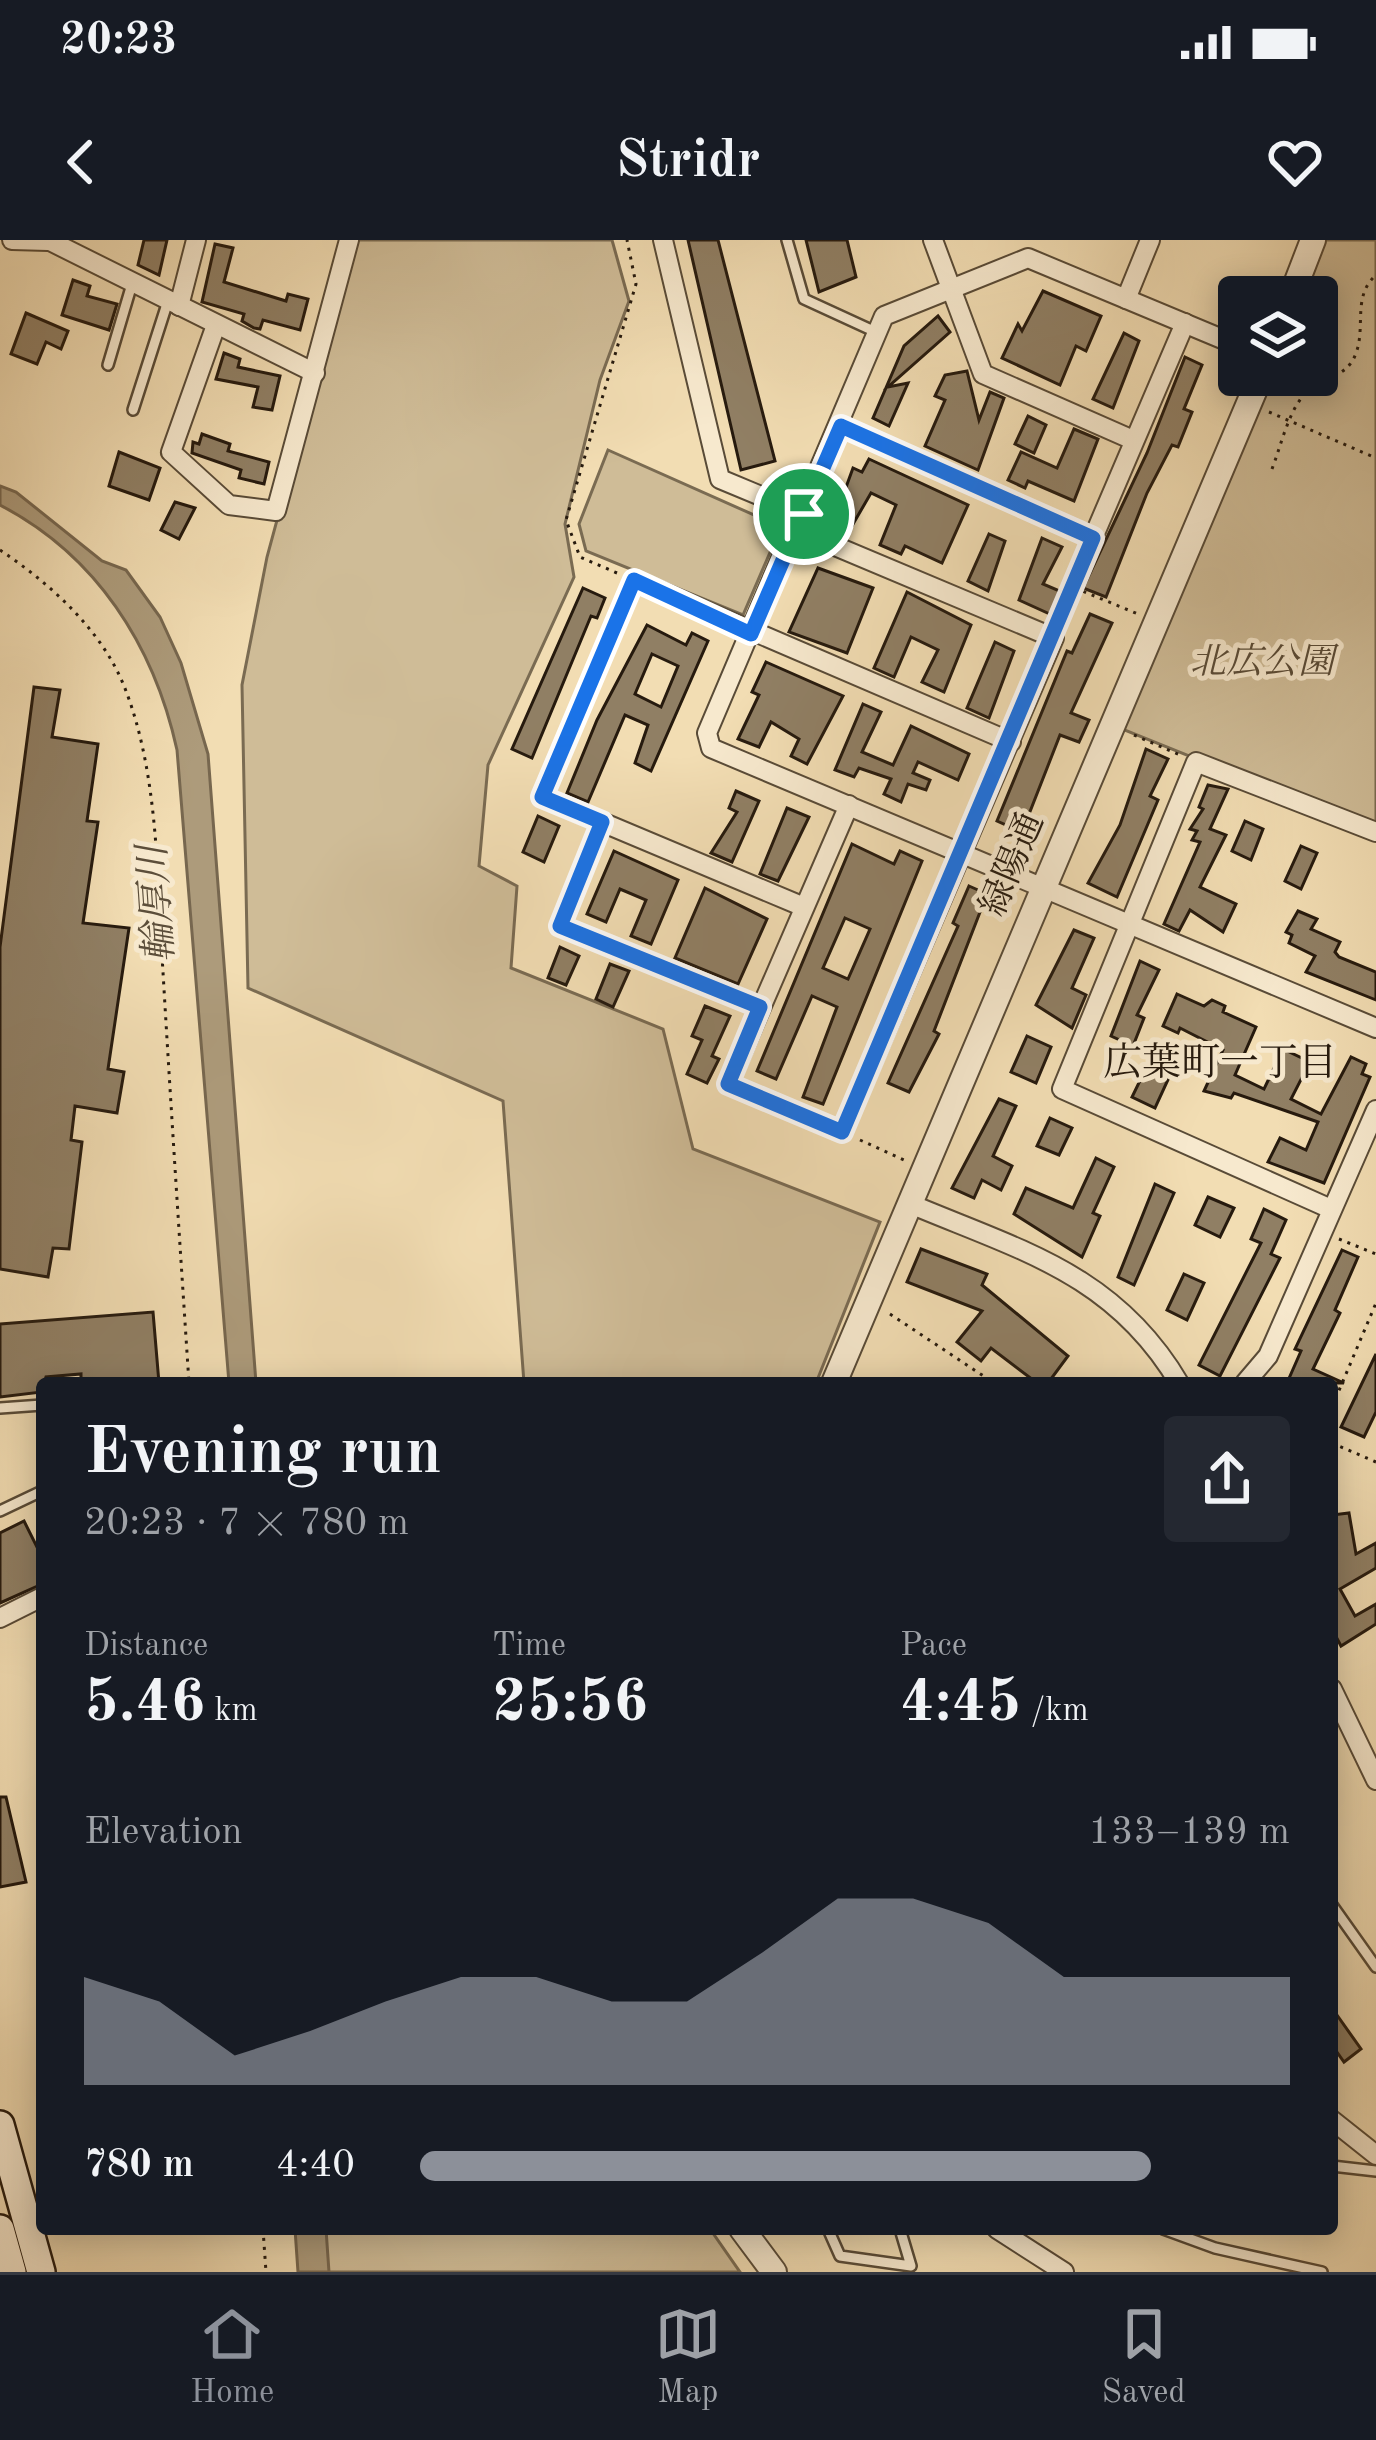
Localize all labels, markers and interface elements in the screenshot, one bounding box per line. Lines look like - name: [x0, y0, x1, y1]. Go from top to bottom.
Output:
- text: 20:23: [60, 19, 177, 64]
- icon: back: [48, 129, 114, 195]
- icon: heart: [1262, 129, 1328, 195]
- text: Stridr: [615, 135, 761, 189]
- map controls: [1218, 276, 1338, 396]
- button: layers: [1218, 276, 1338, 396]
- pin: [753, 463, 855, 565]
- icon: arrive: [771, 481, 837, 547]
- park label: 北広公園: [1190, 642, 1339, 682]
- street label: 緑陽通: [973, 807, 1052, 922]
- water label: 輪厚川: [131, 840, 182, 964]
- district label: 広葉町一丁目: [1103, 1042, 1337, 1084]
- button: share: [1164, 1416, 1290, 1542]
- text: Evening run: [84, 1422, 442, 1488]
- text: 20:23 · 7 × 780 m: [84, 1504, 409, 1543]
- text: Distance: [84, 1630, 208, 1663]
- text: Time: [492, 1630, 566, 1663]
- text: Pace: [900, 1630, 967, 1663]
- text: 5.46: [84, 1674, 205, 1734]
- text: 25:56: [492, 1674, 648, 1734]
- text: 4:45: [900, 1674, 1021, 1734]
- text: km: [205, 1695, 258, 1728]
- text: /km: [1021, 1695, 1089, 1728]
- text: Elevation: [84, 1813, 243, 1852]
- text: 133–139 m: [1088, 1813, 1290, 1852]
- text: 780 m: [84, 2146, 194, 2185]
- text: 4:40: [276, 2146, 355, 2185]
- tab: Home: [190, 2301, 274, 2414]
- tab: Map: [655, 2301, 721, 2414]
- tab: Saved: [1102, 2301, 1186, 2414]

